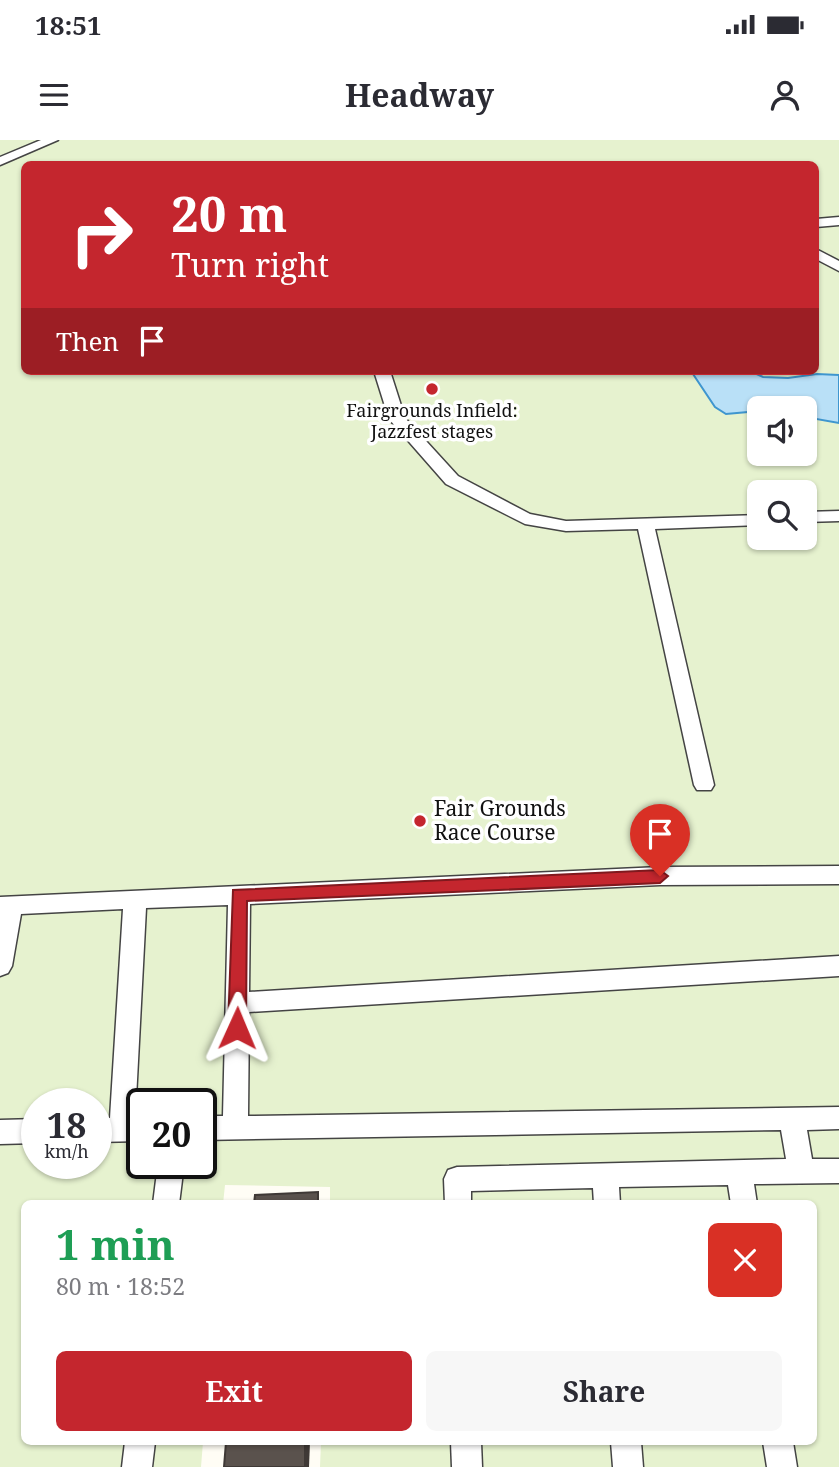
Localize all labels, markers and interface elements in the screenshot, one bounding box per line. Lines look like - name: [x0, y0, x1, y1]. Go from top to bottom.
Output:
- text: 18:51: [35, 7, 102, 43]
- text: Headway: [345, 73, 494, 116]
- icon: menu: [35, 76, 73, 114]
- icon: person: [766, 76, 804, 114]
- text: 20 m: [171, 180, 287, 246]
- icon: right: [56, 189, 147, 280]
- text: Turn right: [171, 243, 329, 286]
- icon: arrive: [133, 322, 171, 360]
- text: Then: [56, 323, 119, 359]
- marker: Fairgrounds Infield: Jazzfest stages: [424, 381, 440, 397]
- map controls: [747, 396, 817, 550]
- button: sound: [747, 396, 817, 466]
- place label: Fairgrounds Infield: Jazzfest stages: [346, 398, 518, 443]
- button: search: [747, 480, 817, 550]
- place label: Fair Grounds Race Course: [434, 794, 566, 846]
- pin: [630, 804, 690, 876]
- marker: Fair Grounds Race Course: [412, 813, 428, 829]
- icon: arrive: [641, 815, 679, 853]
- position arrow: [200, 991, 274, 1065]
- speed limit sign: 20: [126, 1088, 217, 1179]
- text: 18: [47, 1101, 86, 1148]
- text: km/h: [44, 1139, 89, 1163]
- text: 1 min: [56, 1215, 175, 1272]
- button: close: [708, 1223, 782, 1297]
- text: 80 m · 18:52: [56, 1270, 185, 1302]
- button: Exit: [56, 1351, 412, 1431]
- button: Share: [426, 1351, 782, 1431]

